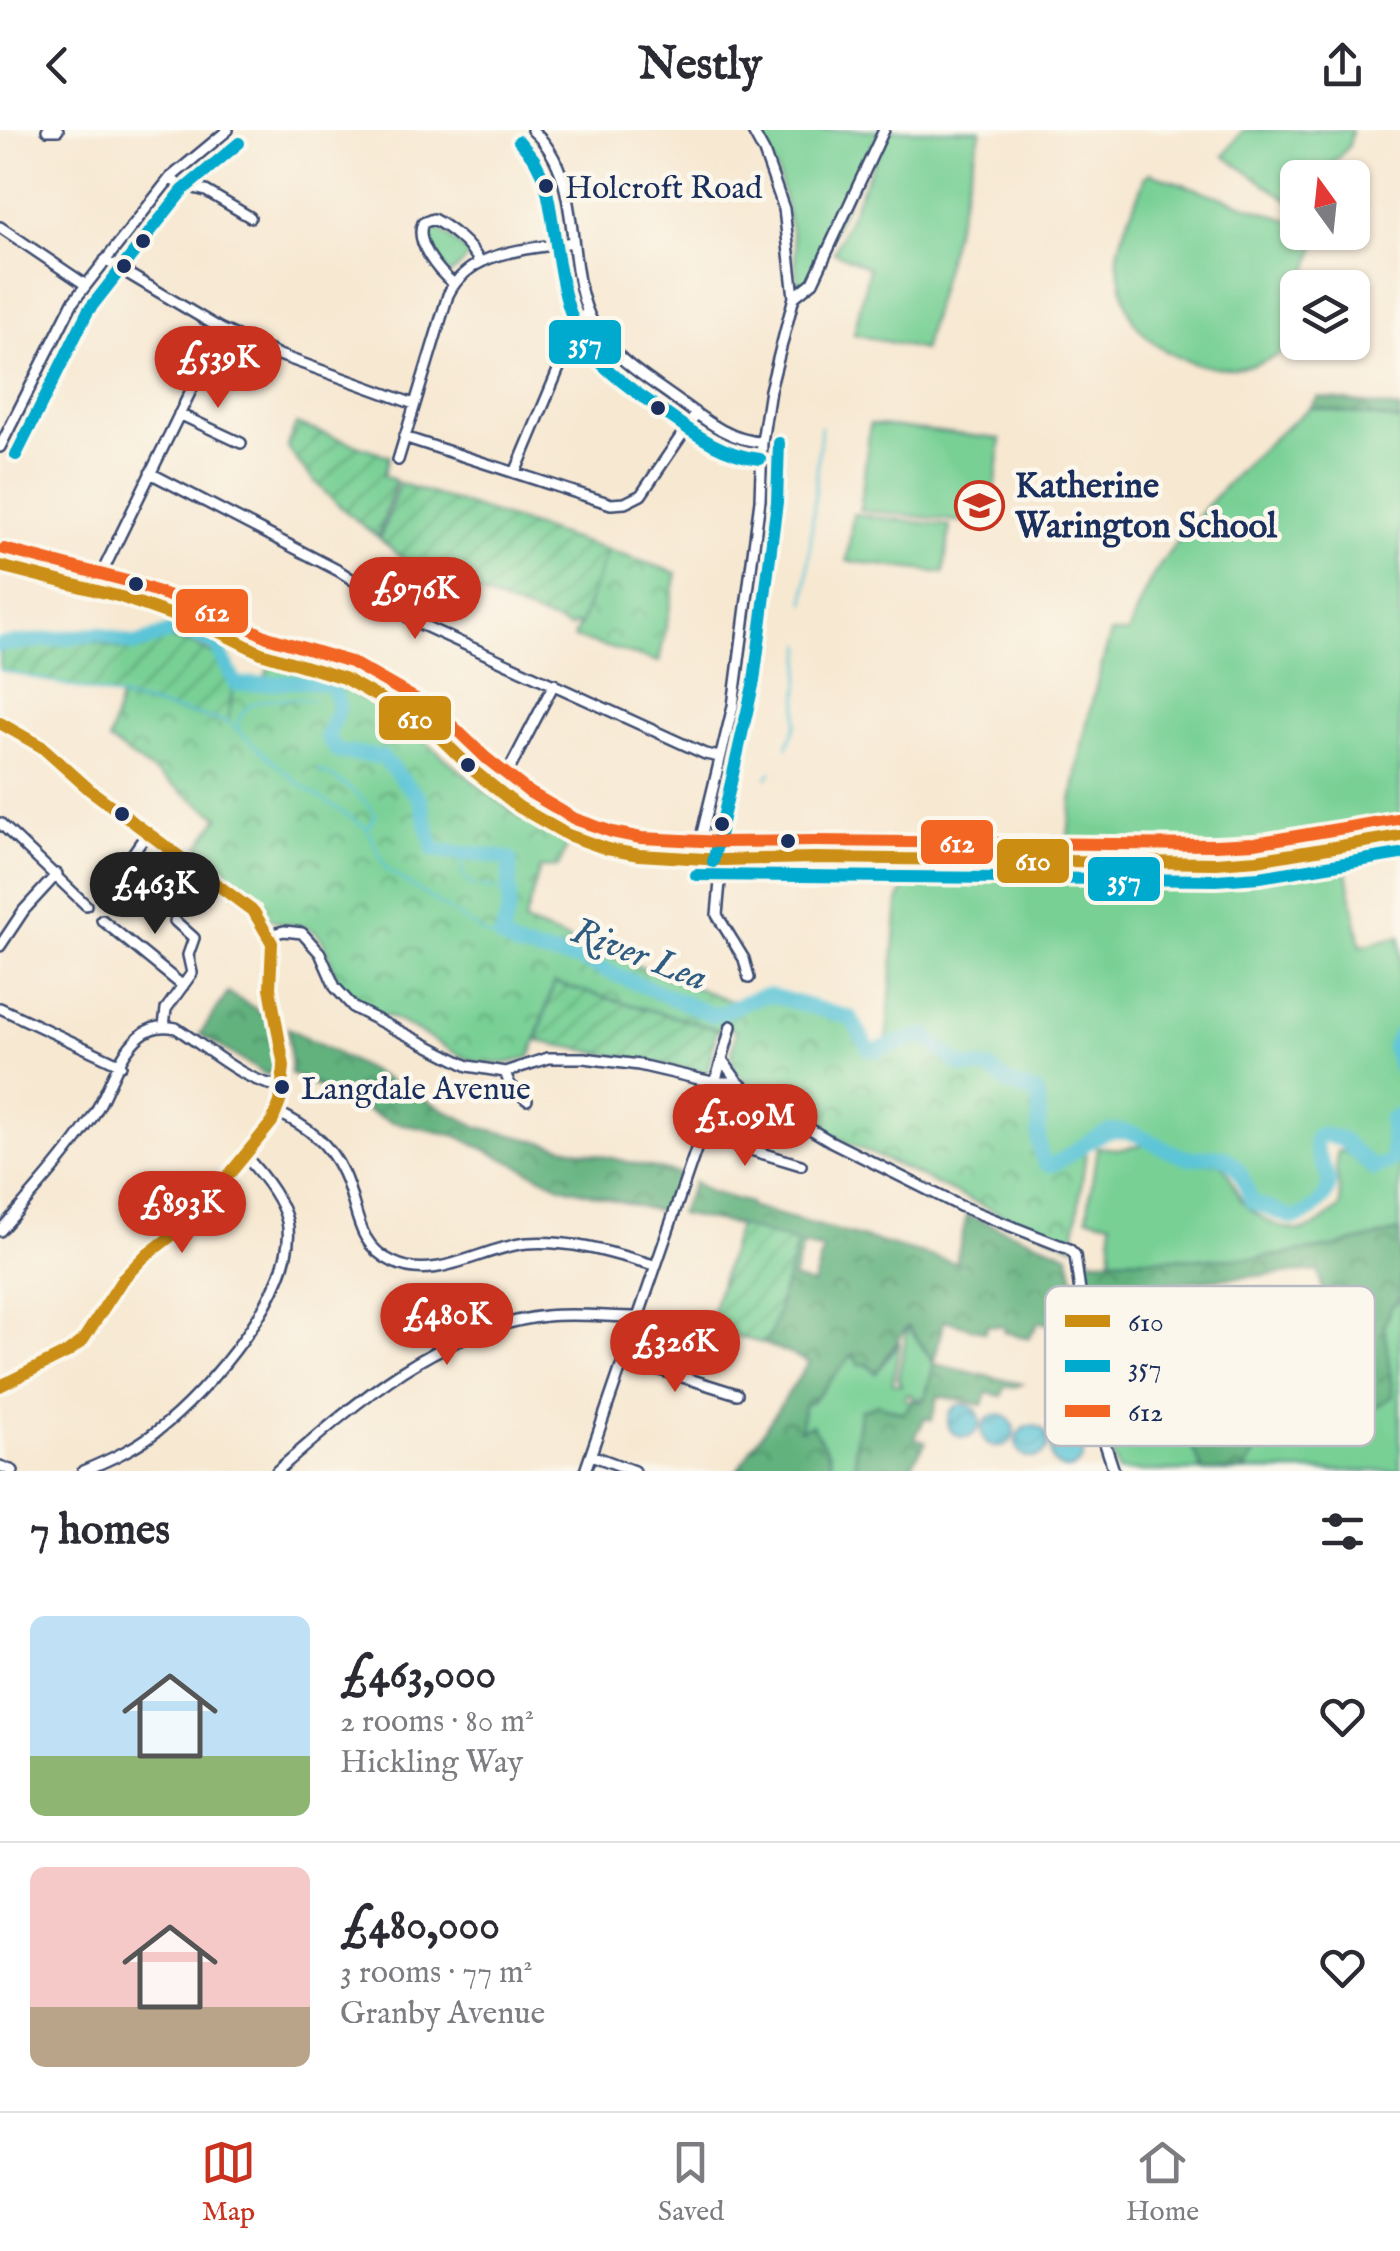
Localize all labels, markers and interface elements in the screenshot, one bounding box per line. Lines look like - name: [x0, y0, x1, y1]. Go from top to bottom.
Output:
- text: Nestly: [638, 37, 762, 94]
- icon: back: [30, 38, 85, 93]
- icon: share: [1315, 38, 1370, 93]
- north arrow: [1280, 160, 1370, 250]
- map controls: [1280, 160, 1370, 360]
- place label: Holcroft Road: [565, 169, 763, 210]
- marker: Holcroft Road: [536, 176, 556, 196]
- unlabelled marker: [133, 231, 153, 251]
- unlabelled marker: [114, 256, 134, 276]
- button: layers: [1280, 270, 1370, 360]
- line badge: 357: [547, 318, 623, 366]
- pin: £539K: [148, 326, 288, 411]
- text: 357: [568, 327, 602, 362]
- text: £539K: [177, 338, 259, 379]
- unlabelled marker: [648, 398, 668, 418]
- place label: Katherine Warington School: [1014, 465, 1278, 550]
- school or university icon: Katherine Warington School: [954, 479, 1006, 531]
- pin: £976K: [345, 557, 485, 642]
- text: £976K: [371, 569, 459, 610]
- unlabelled marker: [126, 574, 146, 594]
- line badge: 612: [174, 587, 250, 635]
- text: 612: [194, 596, 230, 631]
- line badge: 610: [377, 694, 453, 742]
- text: 610: [397, 703, 433, 738]
- unlabelled marker: [458, 755, 478, 775]
- unlabelled marker: [112, 804, 132, 824]
- unlabelled marker: [712, 814, 732, 834]
- line badge: 612: [919, 818, 995, 866]
- text: 612: [939, 827, 975, 862]
- unlabelled marker: [778, 831, 798, 851]
- line badge: 610: [995, 837, 1071, 885]
- text: 610: [1015, 845, 1051, 880]
- pin: £463K: [85, 852, 225, 937]
- line badge: 357: [1086, 855, 1162, 903]
- text: £463K: [112, 864, 198, 905]
- text: 357: [1107, 864, 1141, 899]
- water label: River Lea: [564, 908, 714, 1004]
- place label: Langdale Avenue: [301, 1070, 531, 1111]
- marker: Langdale Avenue: [272, 1077, 292, 1097]
- pin: £1.09M: [664, 1084, 826, 1169]
- text: £1.09M: [695, 1096, 795, 1137]
- pin: £893K: [112, 1171, 252, 1256]
- text: £893K: [140, 1183, 224, 1224]
- pin: £480K: [377, 1283, 517, 1368]
- legend: [1045, 1286, 1375, 1446]
- text: £480K: [402, 1295, 492, 1336]
- text: 610: [1128, 1306, 1164, 1341]
- pin: £326K: [605, 1310, 745, 1395]
- text: £326K: [632, 1322, 718, 1363]
- text: 357: [1128, 1351, 1162, 1386]
- text: 612: [1128, 1396, 1163, 1431]
- icon: filters: [1315, 1504, 1370, 1559]
- text: 7 homes: [30, 1505, 170, 1558]
- text: £463,000: [340, 1649, 496, 1702]
- icon: home: [110, 1656, 230, 1776]
- icon: heart: [1315, 1689, 1370, 1744]
- text: 2 rooms · 80 m²: [340, 1702, 534, 1743]
- text: Hickling Way: [340, 1743, 523, 1784]
- text: £480,000: [340, 1900, 500, 1953]
- icon: home: [110, 1907, 230, 2027]
- icon: heart: [1315, 1940, 1370, 1995]
- text: 3 rooms · 77 m²: [340, 1953, 533, 1994]
- text: Granby Avenue: [340, 1994, 545, 2035]
- tab: Map: [201, 2135, 256, 2230]
- tab: Saved: [658, 2135, 724, 2230]
- tab: Home: [1126, 2135, 1199, 2230]

